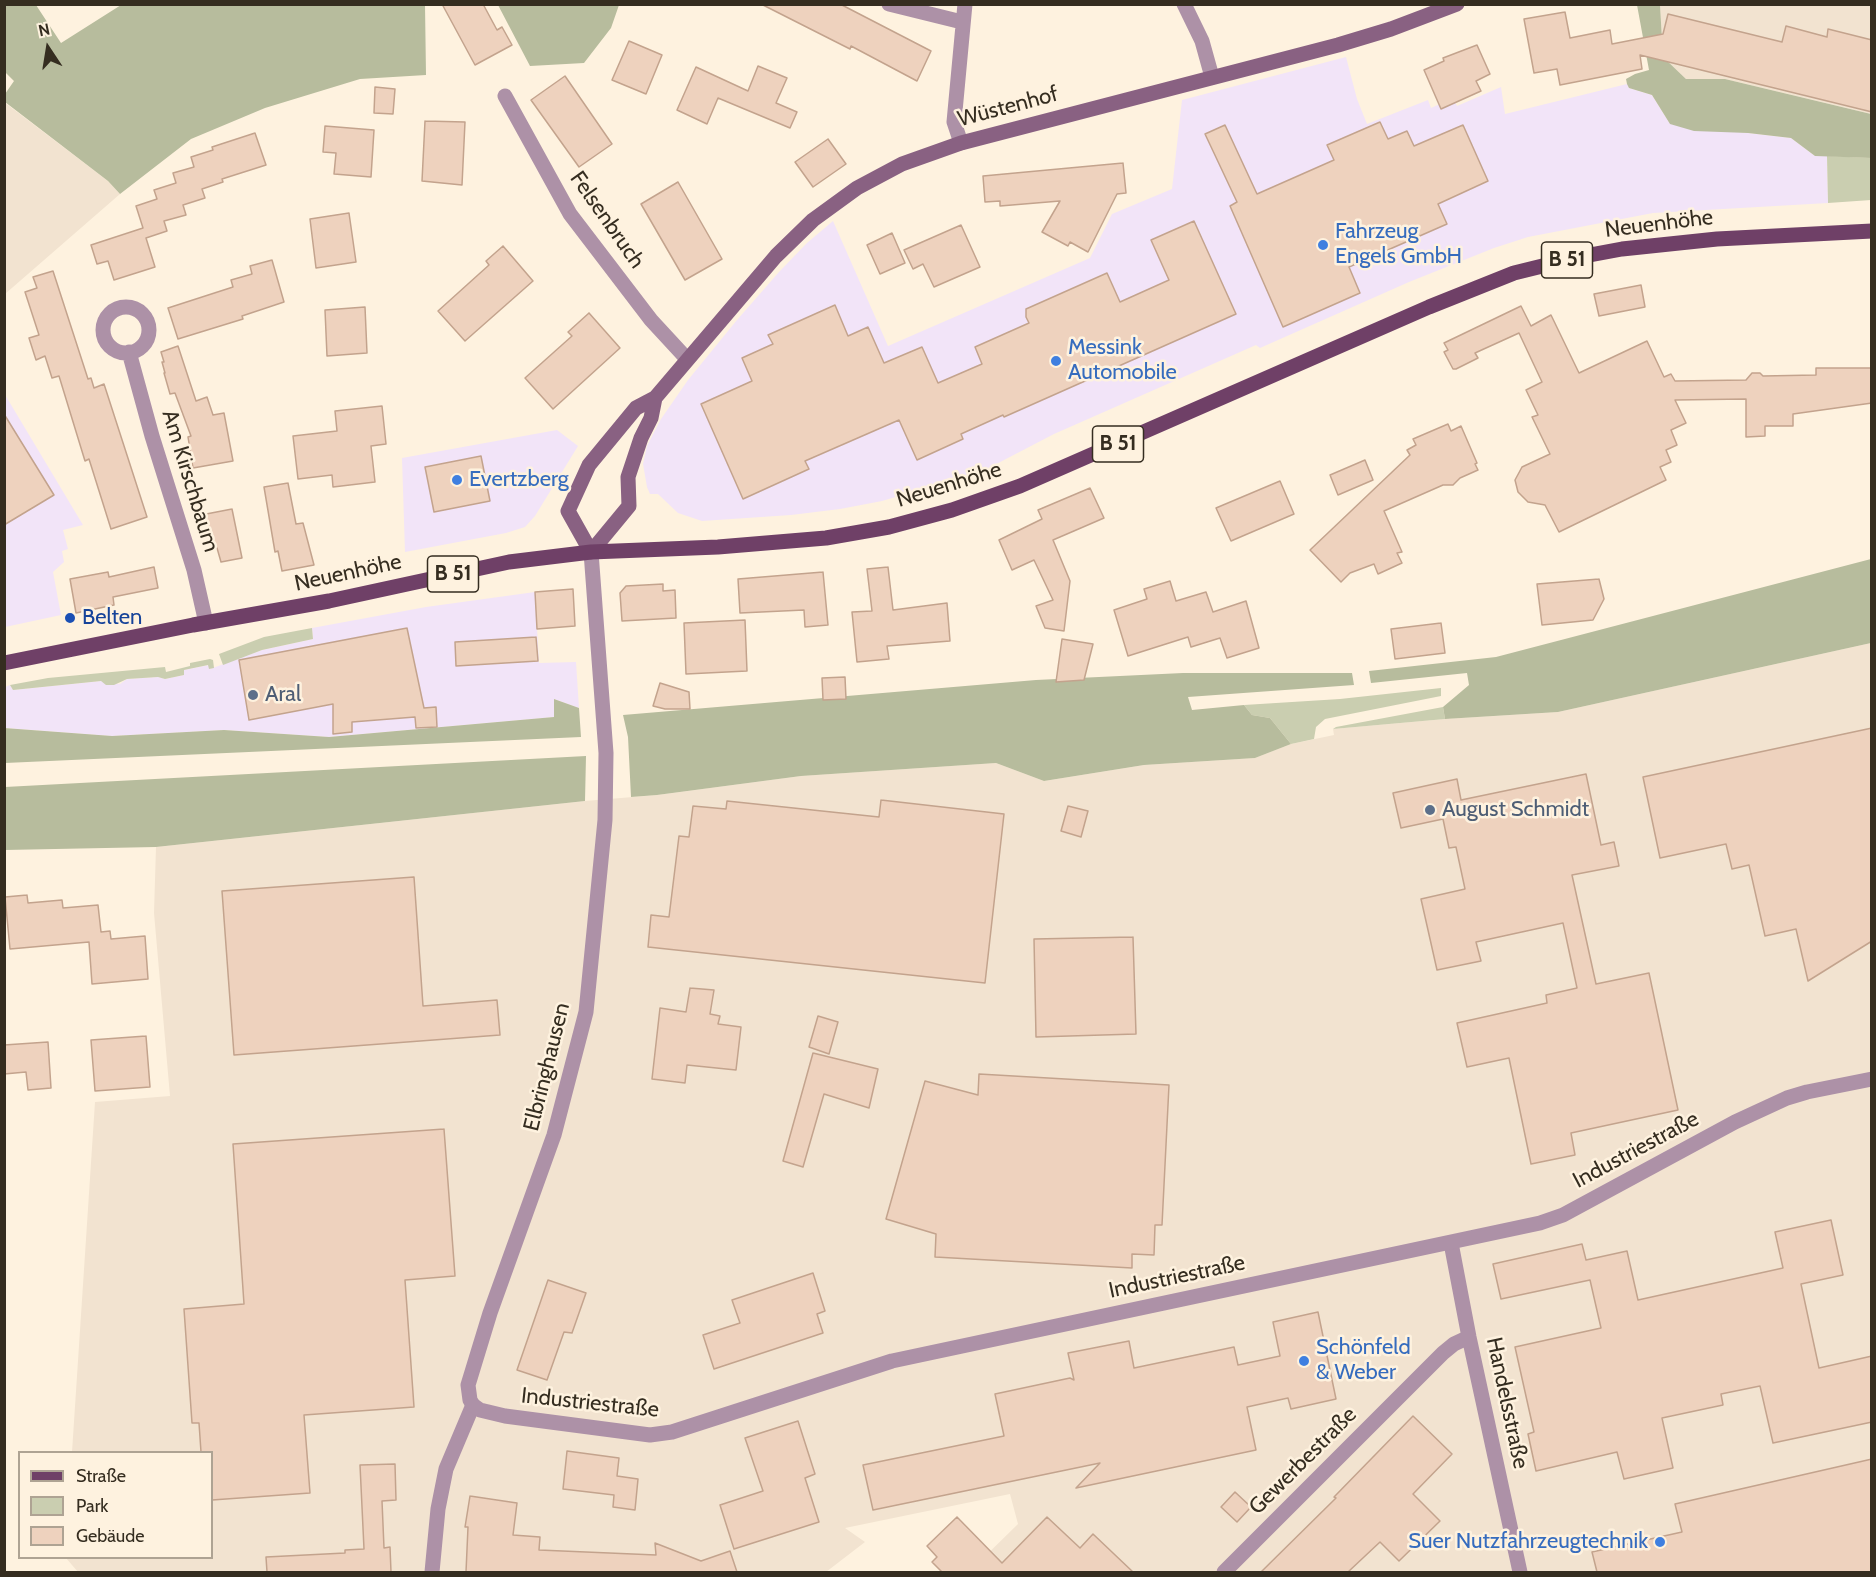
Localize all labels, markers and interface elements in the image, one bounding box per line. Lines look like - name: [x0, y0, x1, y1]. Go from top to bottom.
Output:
- north arrow: [18, 18, 78, 78]
- text: N: [37, 19, 52, 40]
- street label: Wüstenhof: [955, 81, 1061, 133]
- street label: Felsenbruch: [564, 166, 650, 274]
- street label: Neuenhöhe: [1603, 204, 1715, 244]
- place label: Fahrzeug Engels GmbH: [1335, 219, 1462, 270]
- marker: Fahrzeug Engels GmbH: [1316, 238, 1330, 252]
- road number: B 51: [1542, 242, 1592, 278]
- place label: Messink Automobile: [1068, 335, 1177, 386]
- marker: Messink Automobile: [1049, 354, 1063, 368]
- street label: Am Kirschbaum: [156, 407, 224, 555]
- road number: B 51: [1092, 426, 1144, 462]
- street label: Neuenhöhe: [893, 456, 1005, 514]
- place label: Evertzberg: [469, 467, 569, 493]
- marker: Evertzberg: [450, 473, 464, 487]
- street label: Neuenhöhe: [292, 549, 404, 597]
- road number: B 51: [428, 556, 478, 592]
- place label: Belten: [82, 605, 142, 631]
- marker: Belten: [63, 611, 77, 625]
- place label: Aral: [265, 682, 301, 708]
- marker: Aral: [246, 688, 260, 702]
- place label: August Schmidt: [1442, 797, 1589, 823]
- marker: August Schmidt: [1423, 803, 1437, 817]
- street label: Elbringhausen: [518, 1000, 576, 1134]
- street label: Industriestraße: [1569, 1106, 1703, 1194]
- street label: Industriestraße: [1106, 1250, 1248, 1304]
- place label: Schönfeld & Weber: [1316, 1335, 1411, 1386]
- street label: Handelsstraße: [1480, 1335, 1534, 1471]
- marker: Schönfeld & Weber: [1297, 1354, 1311, 1368]
- street label: Industriestraße: [520, 1383, 660, 1423]
- street label: Gewerbestraße: [1244, 1402, 1362, 1520]
- legend: [18, 1451, 213, 1559]
- text: Straße: [76, 1465, 126, 1487]
- text: Park: [76, 1495, 108, 1517]
- text: Gebäude: [76, 1525, 145, 1547]
- place label: Suer Nutzfahrzeugtechnik: [1408, 1529, 1648, 1555]
- marker: Suer Nutzfahrzeugtechnik: [1653, 1535, 1667, 1549]

